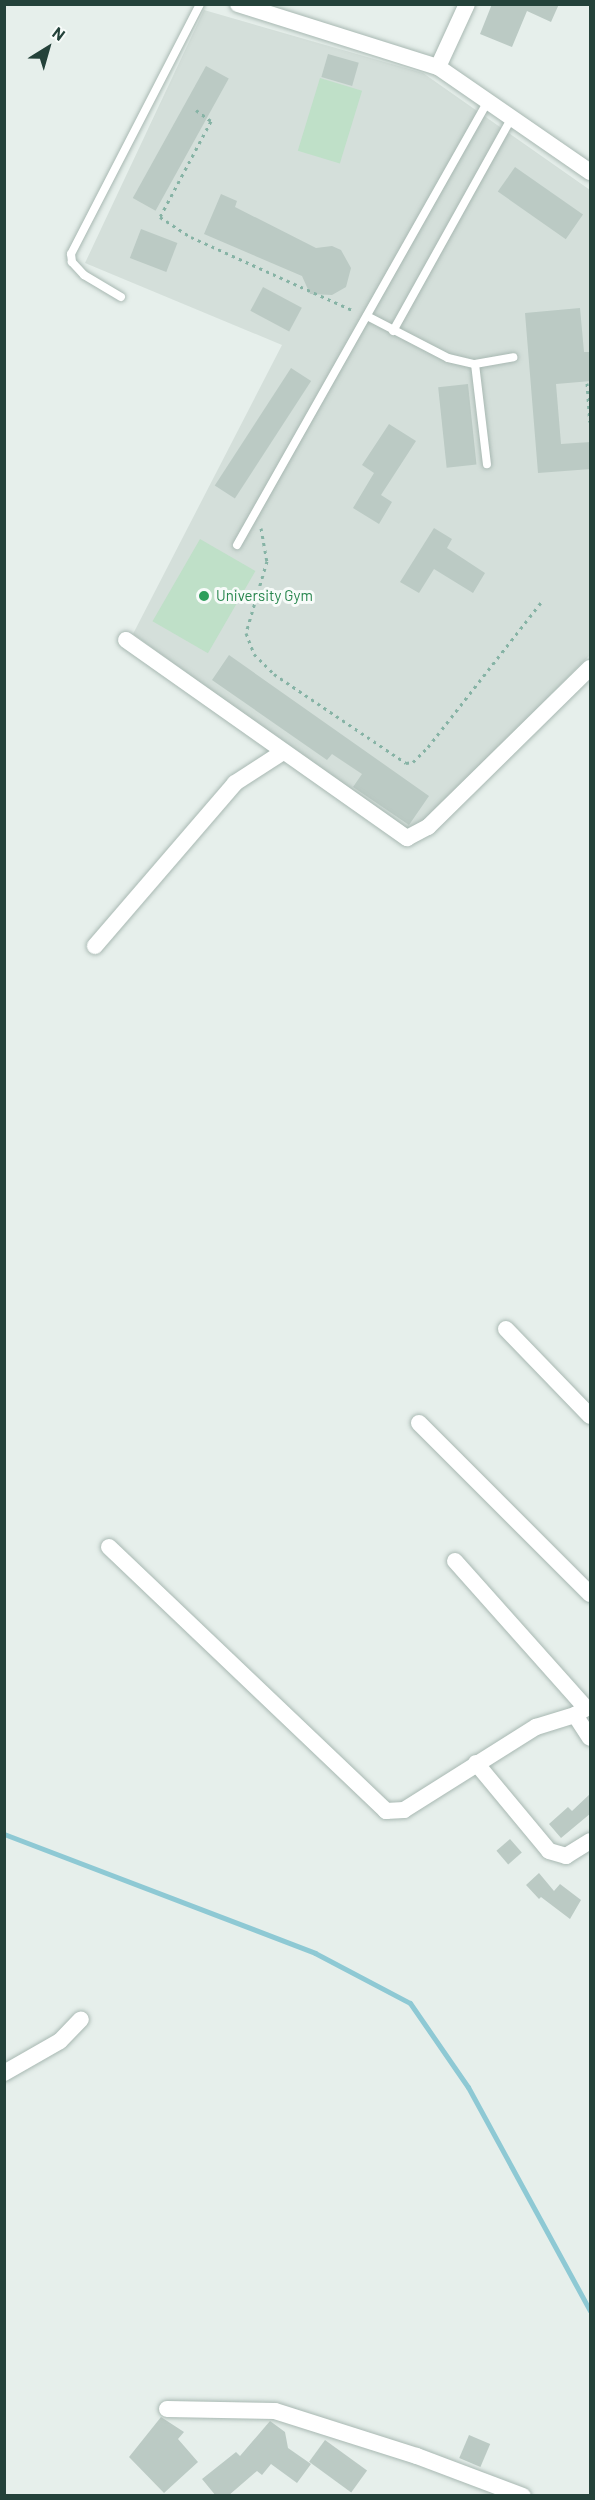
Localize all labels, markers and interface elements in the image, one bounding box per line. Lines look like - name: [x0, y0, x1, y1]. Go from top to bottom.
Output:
- north arrow: [18, 18, 78, 78]
- text: N: [49, 22, 69, 44]
- place label: University Gym: [216, 587, 313, 605]
- marker: University Gym: [197, 589, 211, 603]

